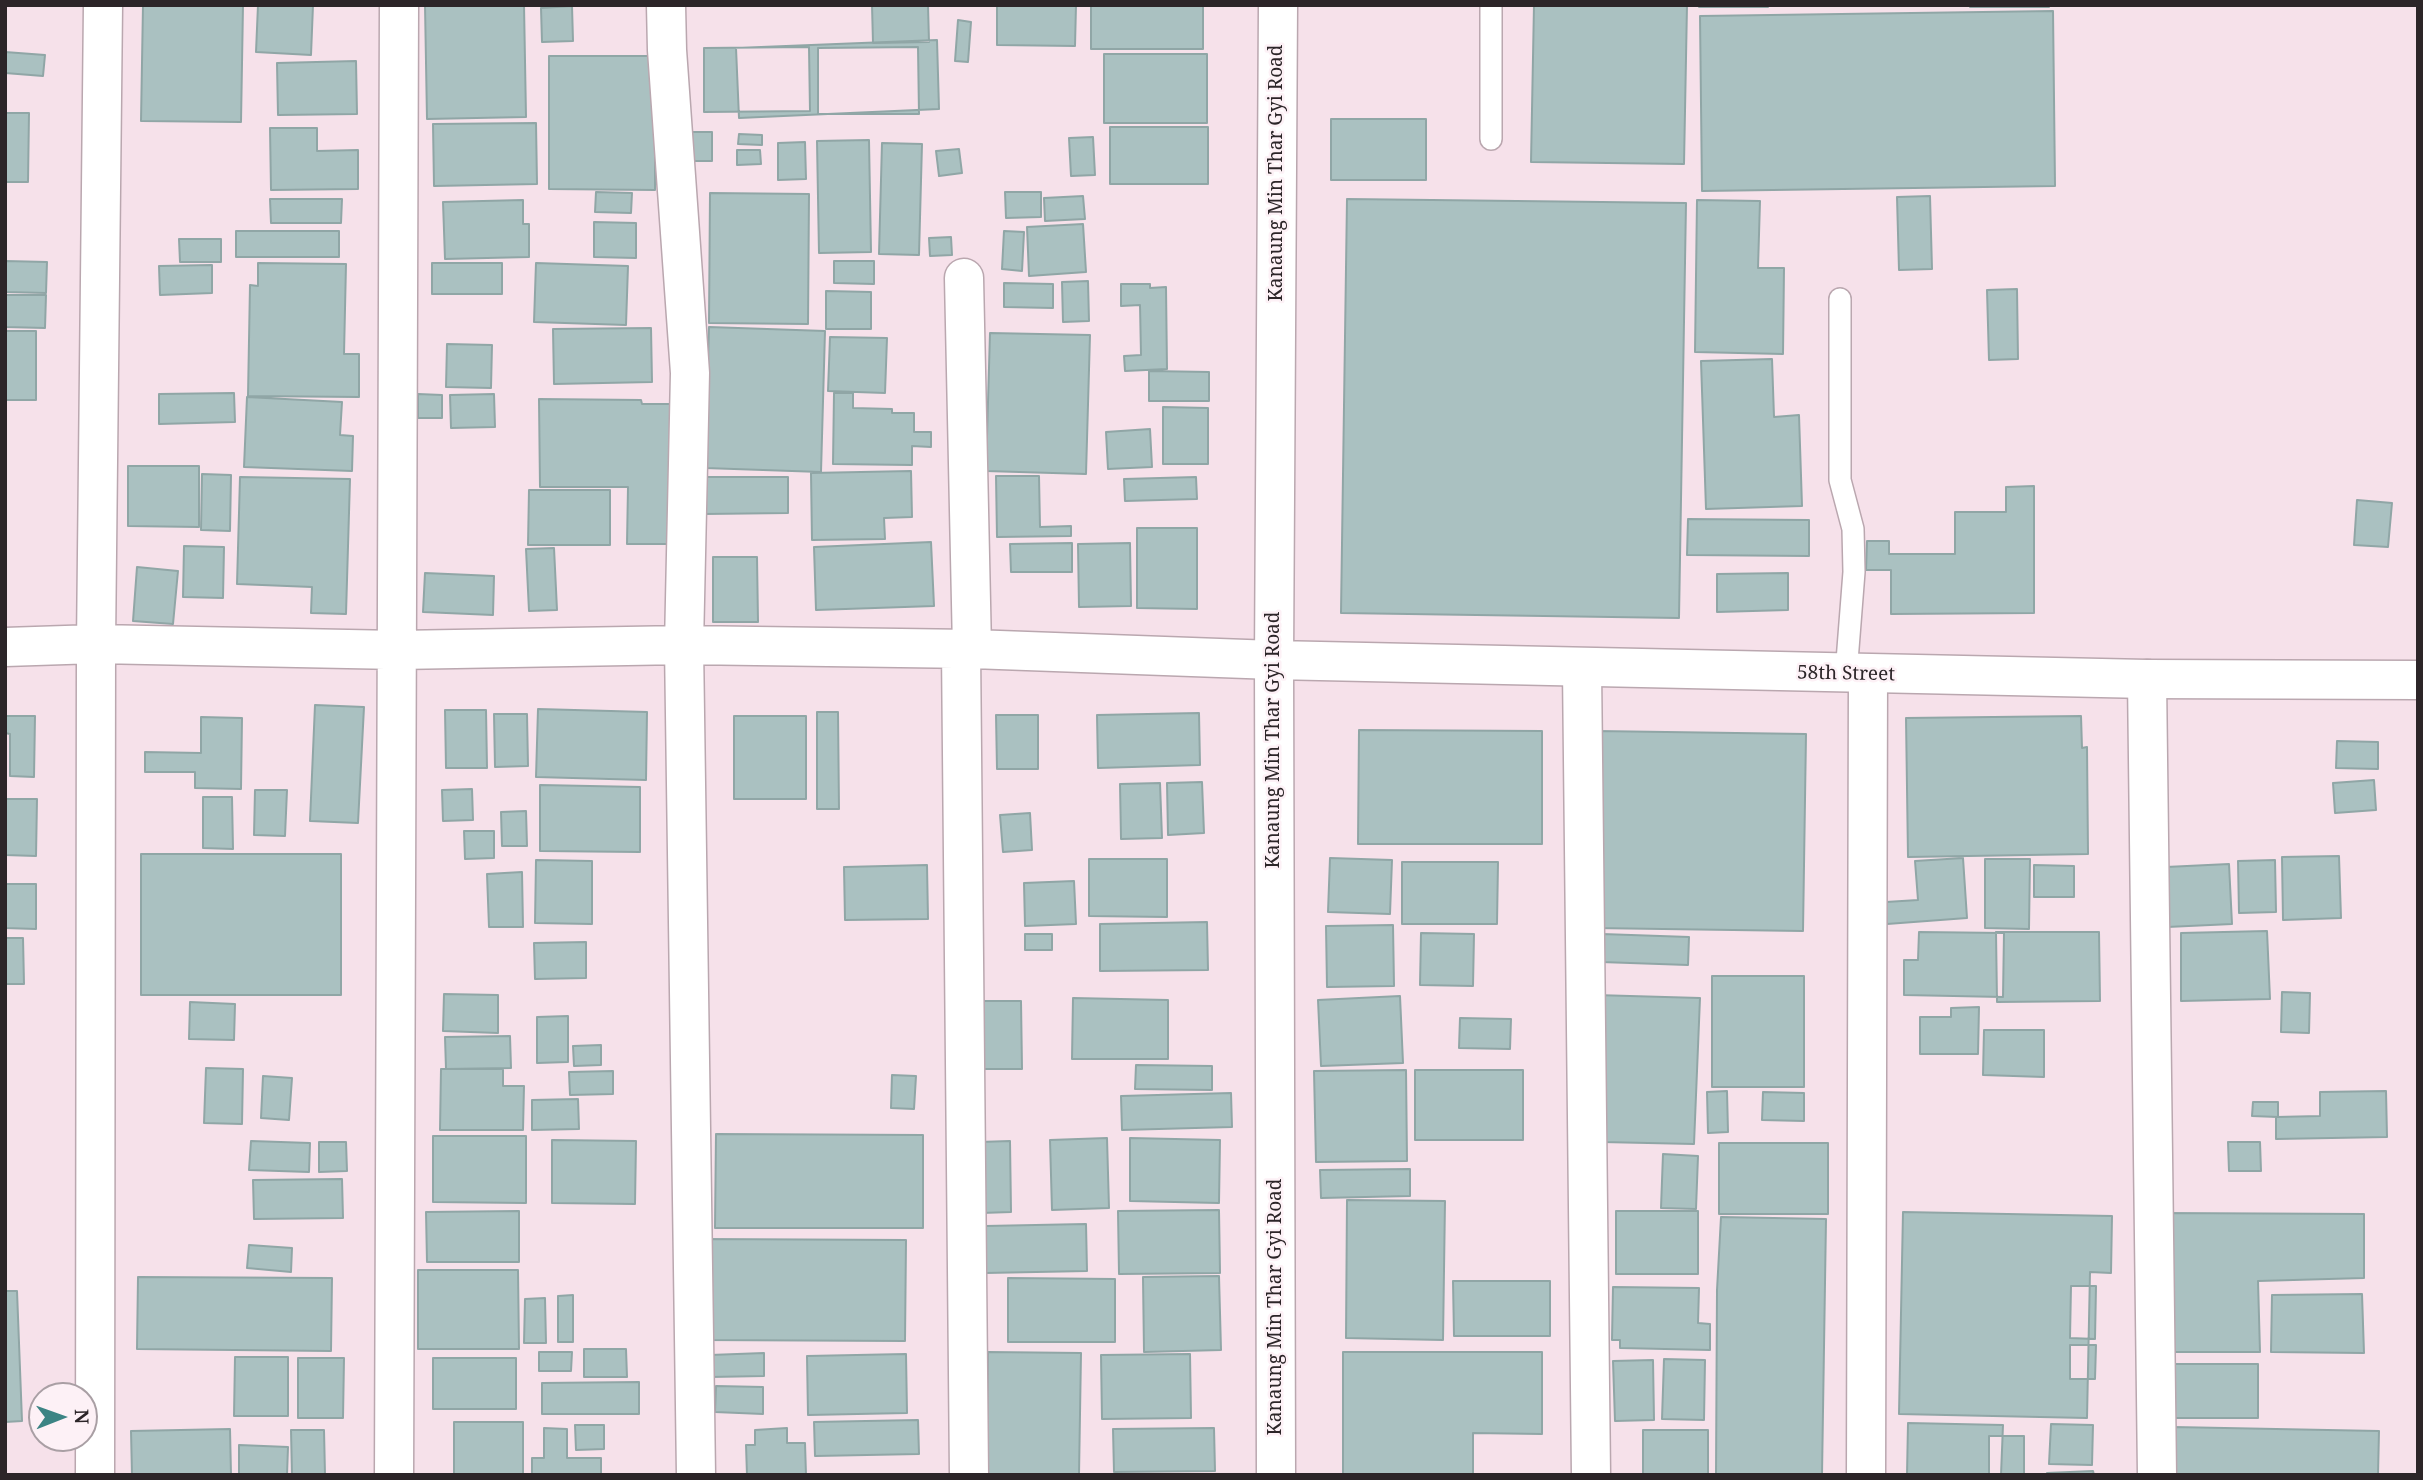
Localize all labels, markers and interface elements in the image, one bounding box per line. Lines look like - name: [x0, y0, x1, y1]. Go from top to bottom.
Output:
- street label: Kanaung Min Thar Gyi Road: [1266, 45, 1288, 301]
- street label: Kanaung Min Thar Gyi Road: [1263, 612, 1285, 868]
- street label: 58th Street: [1797, 662, 1895, 686]
- street label: Kanaung Min Thar Gyi Road: [1265, 1179, 1287, 1435]
- north arrow: [28, 1382, 98, 1452]
- text: N: [69, 1409, 95, 1424]

